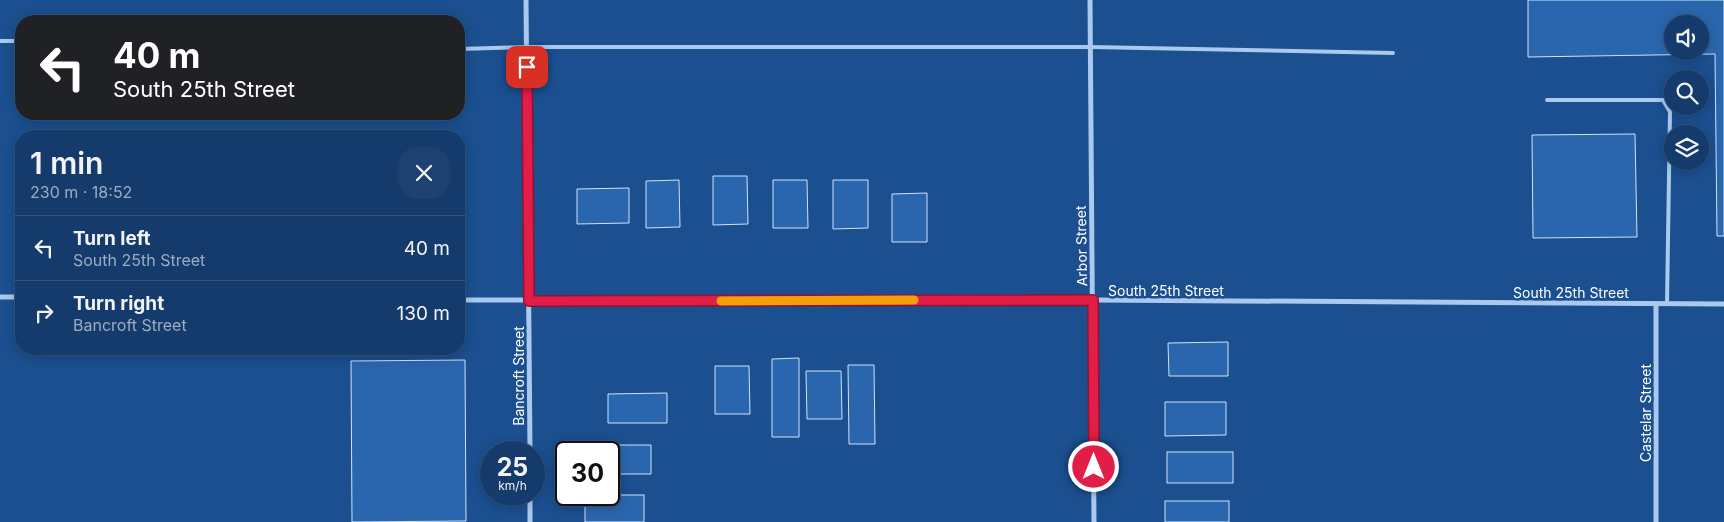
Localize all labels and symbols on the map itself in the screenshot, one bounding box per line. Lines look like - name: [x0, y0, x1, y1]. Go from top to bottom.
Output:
- pin: [506, 46, 548, 88]
- street label: Arbor Street: [1072, 205, 1090, 287]
- street label: South 25th Street: [1108, 282, 1224, 299]
- street label: South 25th Street: [1513, 284, 1629, 301]
- street label: Bancroft Street: [510, 326, 527, 426]
- street label: Castelar Street: [1637, 364, 1654, 462]
- position arrow: [1067, 440, 1119, 492]
- speed limit sign: 30: [555, 441, 620, 506]

